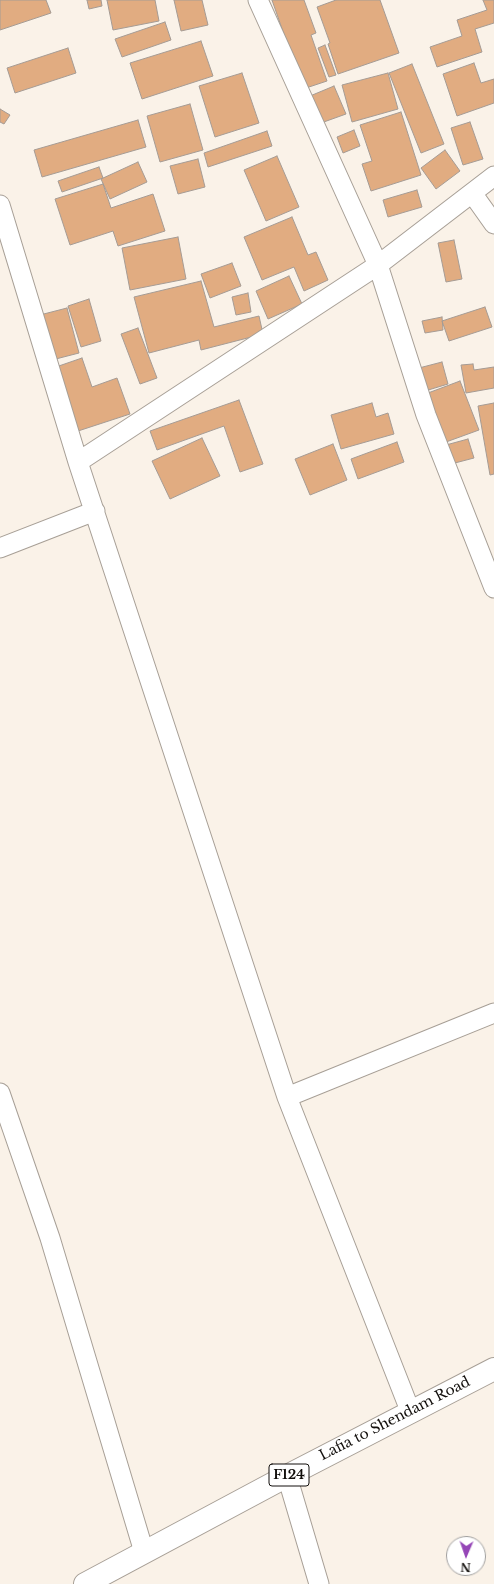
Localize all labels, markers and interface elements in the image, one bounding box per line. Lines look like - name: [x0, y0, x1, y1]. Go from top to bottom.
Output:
- street label: Lafia to Shendam Road: [317, 1374, 473, 1464]
- road number: F124: [269, 1464, 309, 1486]
- north arrow: [446, 1536, 486, 1576]
- text: N: [460, 1560, 471, 1574]

